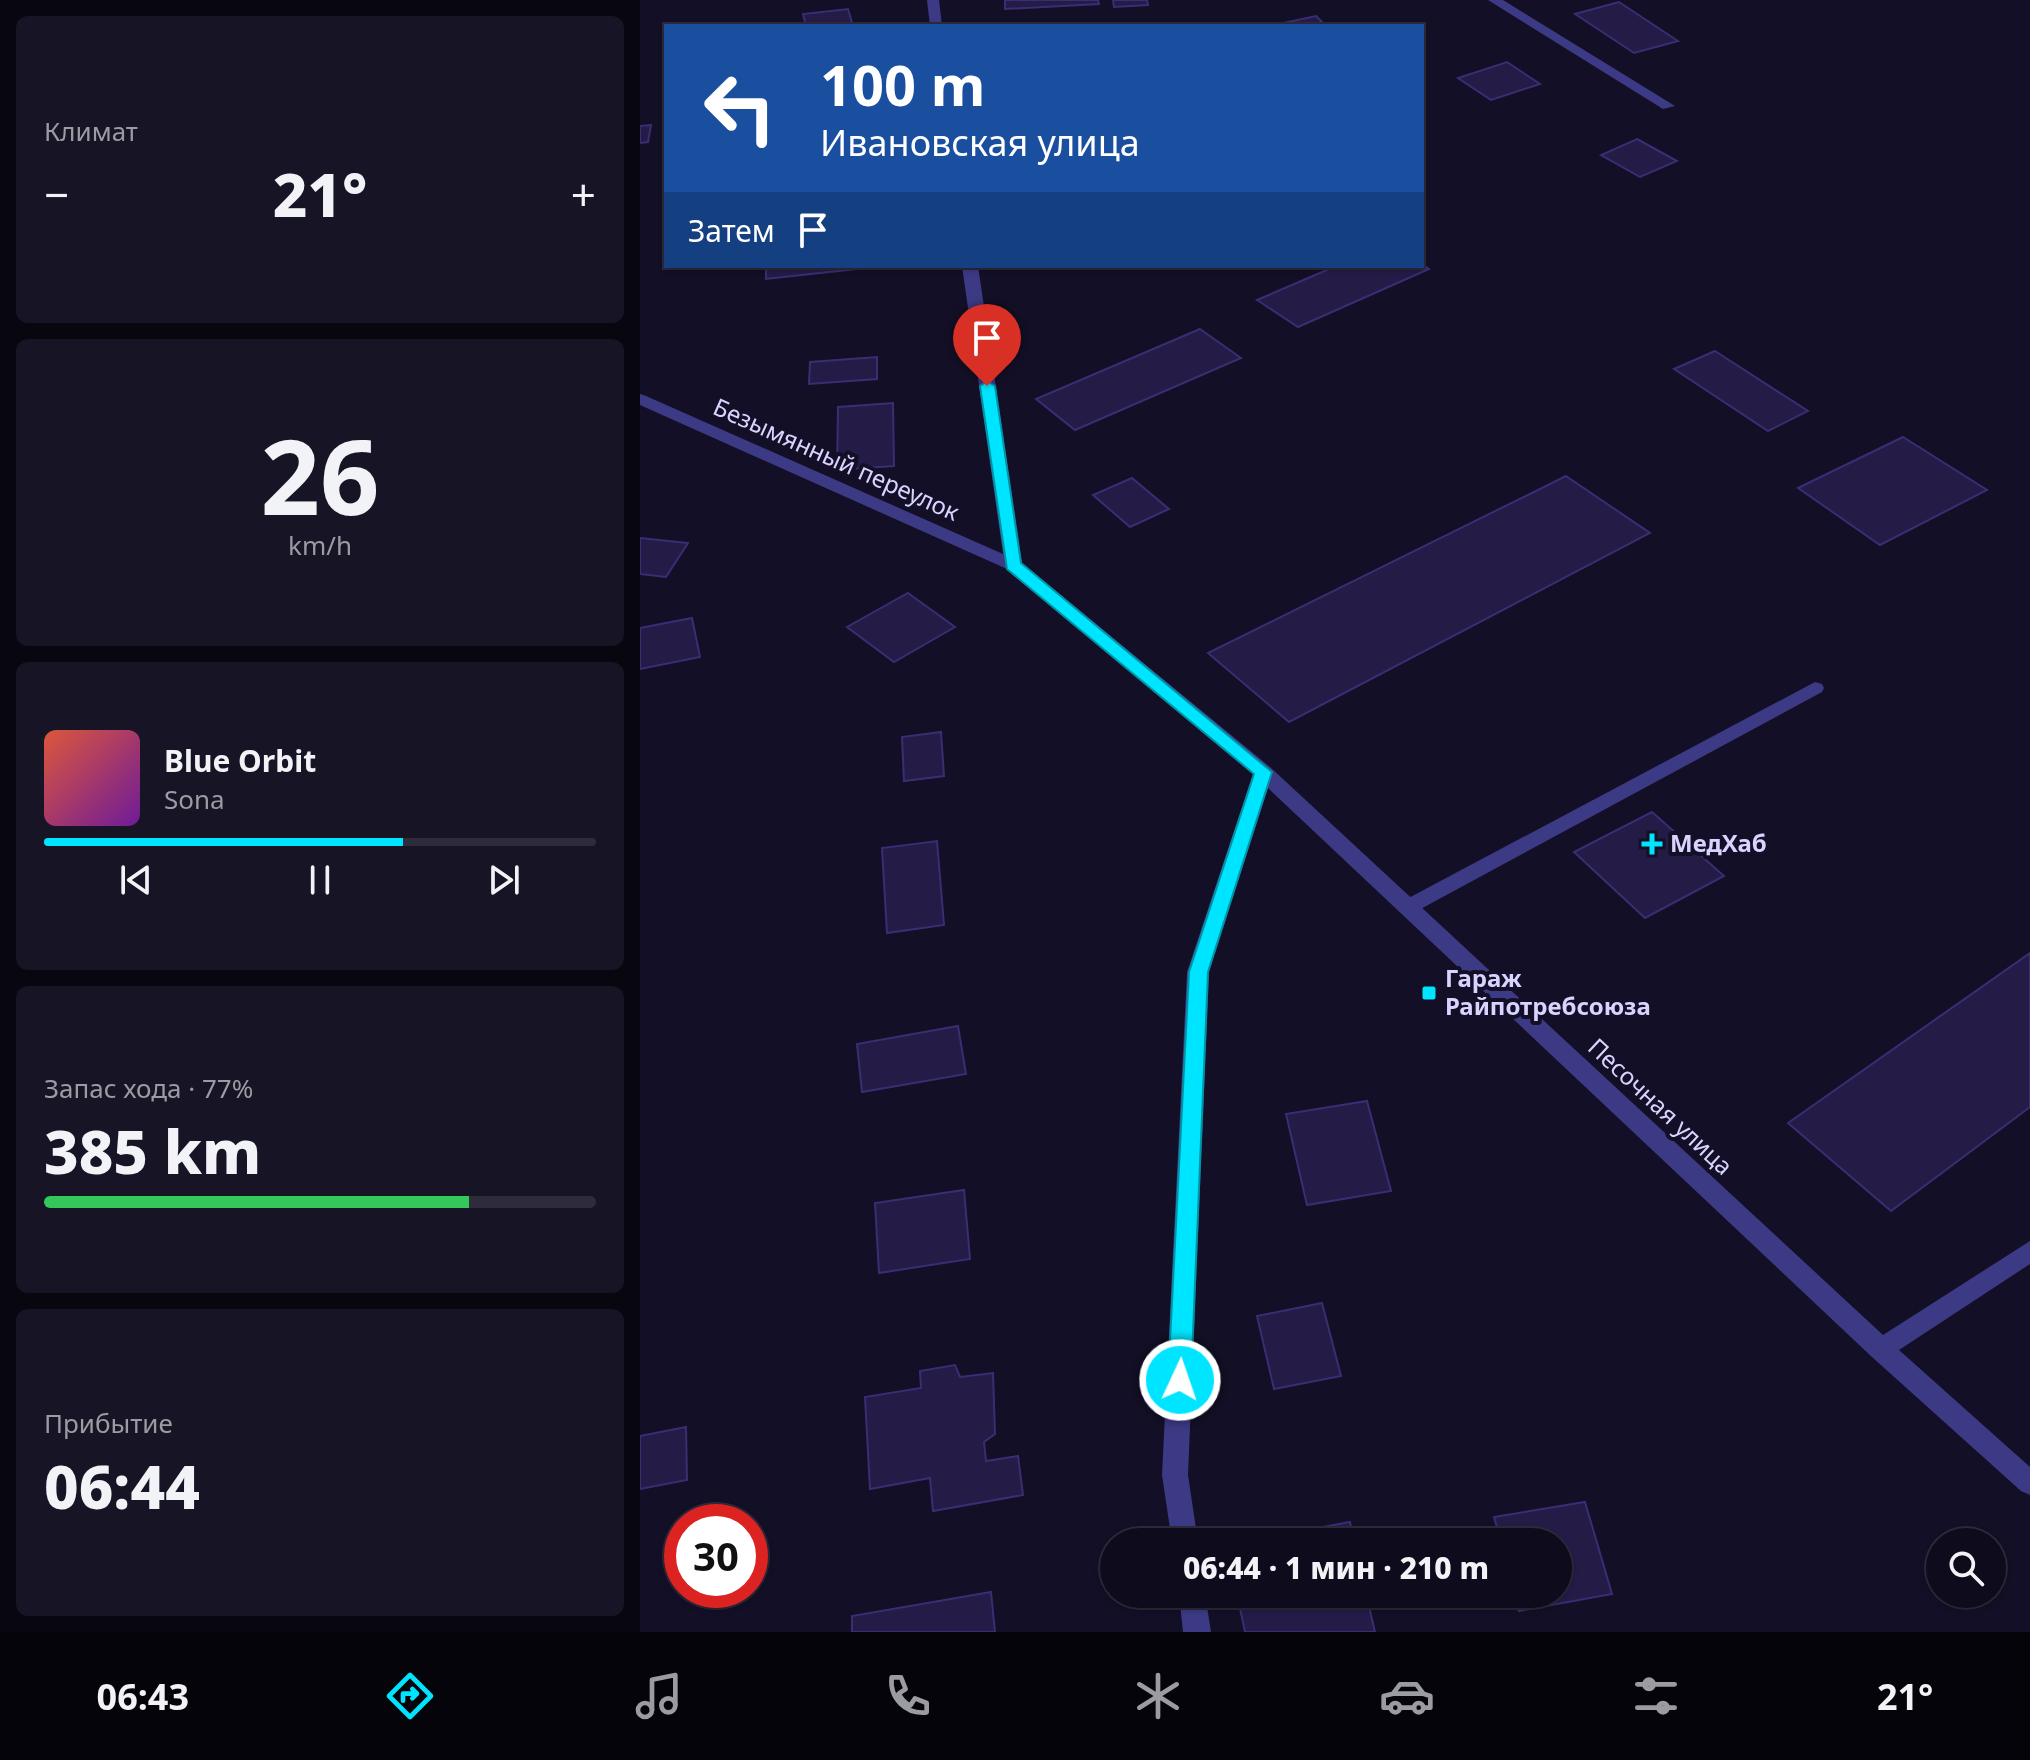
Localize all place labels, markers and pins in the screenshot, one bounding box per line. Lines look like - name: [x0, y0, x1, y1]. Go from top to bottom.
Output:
- pin: [953, 304, 1021, 386]
- place label: МедХаб: [1670, 826, 1767, 859]
- marker: МедХаб: [1641, 833, 1663, 855]
- place label: Гараж Райпотребсоюза: [1445, 961, 1651, 1022]
- marker: Гараж Райпотребсоюза: [1420, 984, 1438, 1002]

